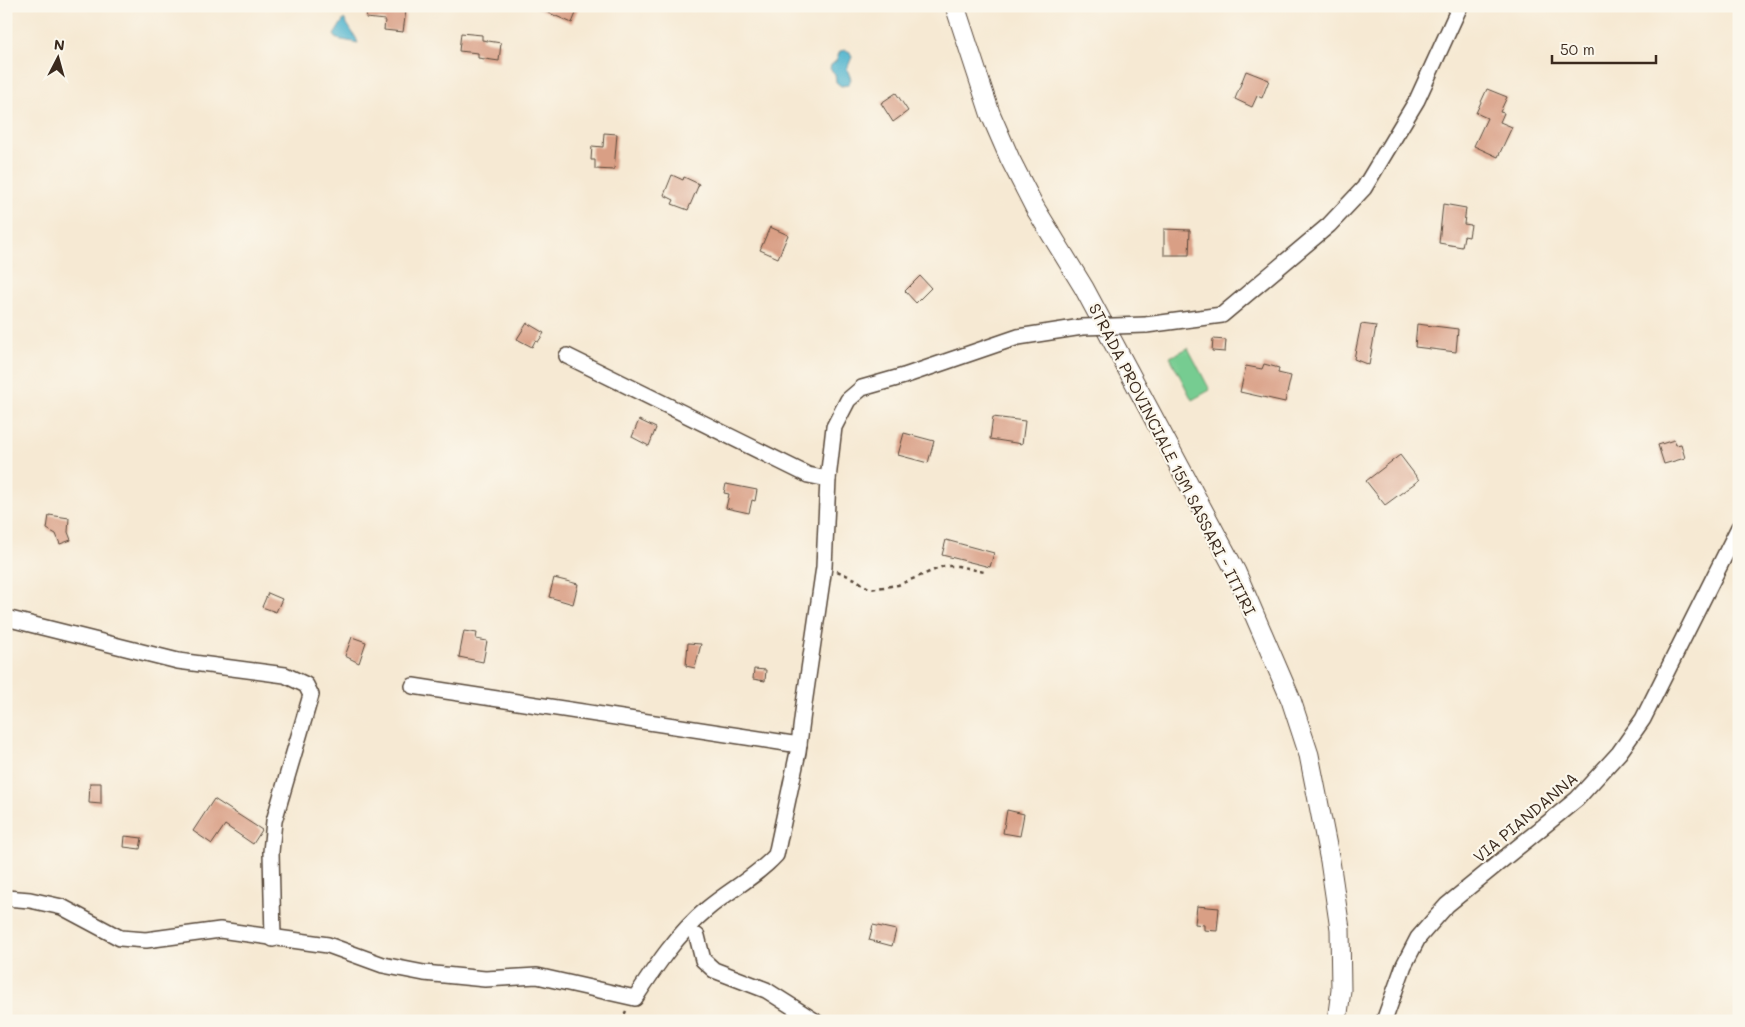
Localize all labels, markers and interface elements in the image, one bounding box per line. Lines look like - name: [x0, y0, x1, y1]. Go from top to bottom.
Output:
- north arrow: [32, 32, 82, 82]
- scale bar: [1552, 32, 1656, 64]
- text: N: [53, 35, 66, 55]
- text: 50 m: [1560, 39, 1595, 59]
- street label: STRADA PROVINCIALE 15M SASSARI - ITTIRI: [1085, 299, 1261, 619]
- street label: VIA PIANDANNA: [1468, 767, 1582, 867]

